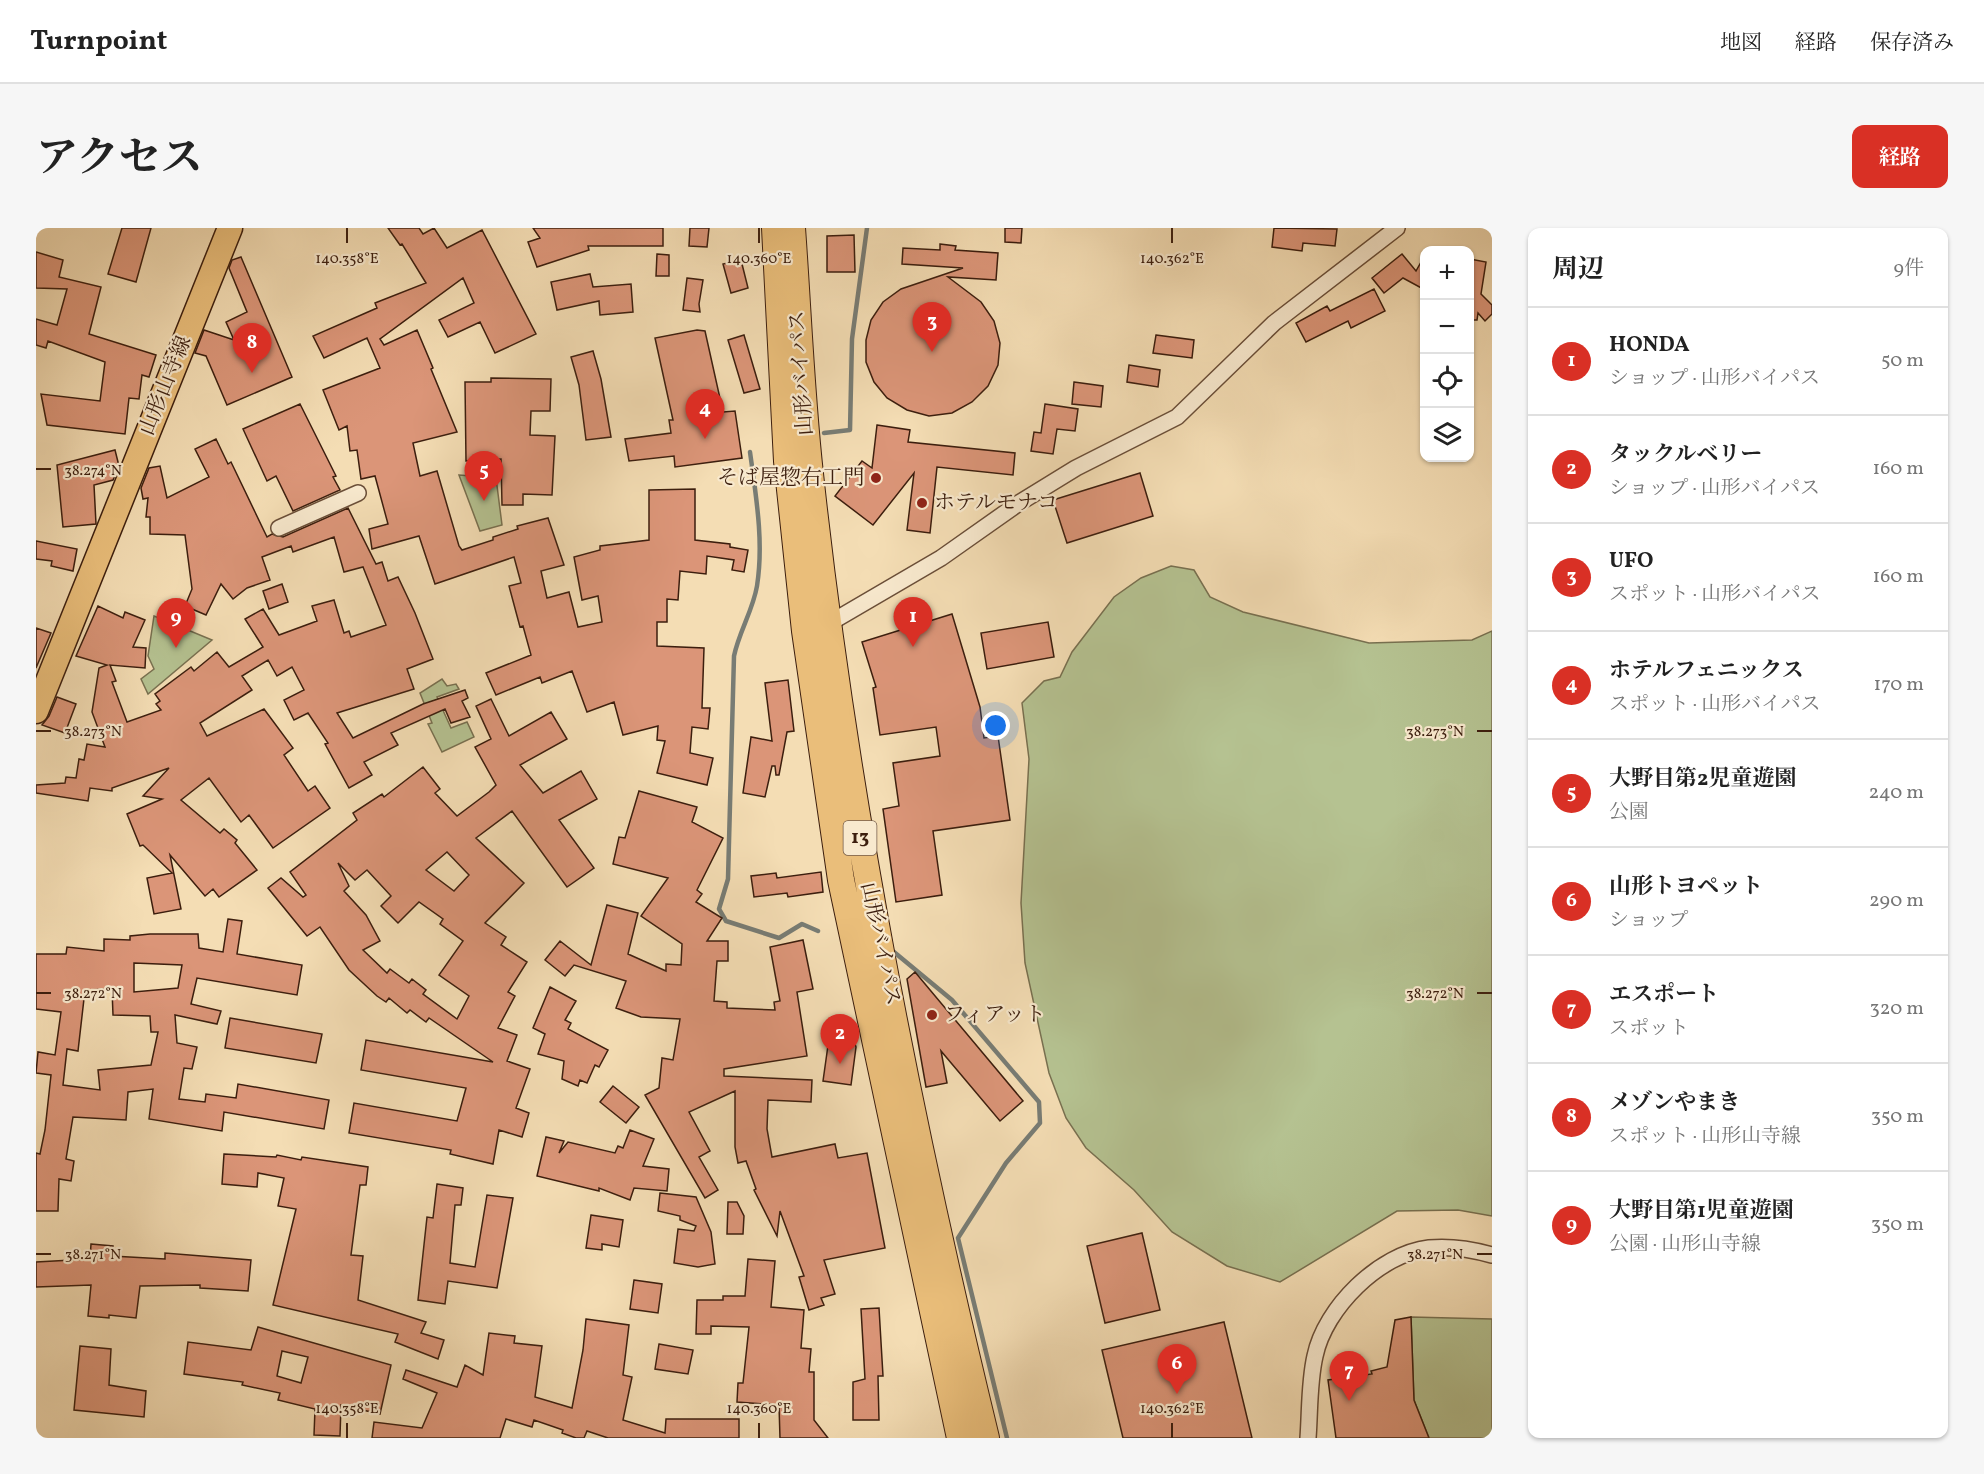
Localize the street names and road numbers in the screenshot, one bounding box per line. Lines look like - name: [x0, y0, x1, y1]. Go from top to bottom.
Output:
- street label: 山形バイパス: [783, 309, 821, 437]
- street label: 山形山寺線: [133, 332, 199, 440]
- road number: 13: [844, 821, 876, 855]
- street label: 山形バイパス: [853, 880, 907, 1008]

